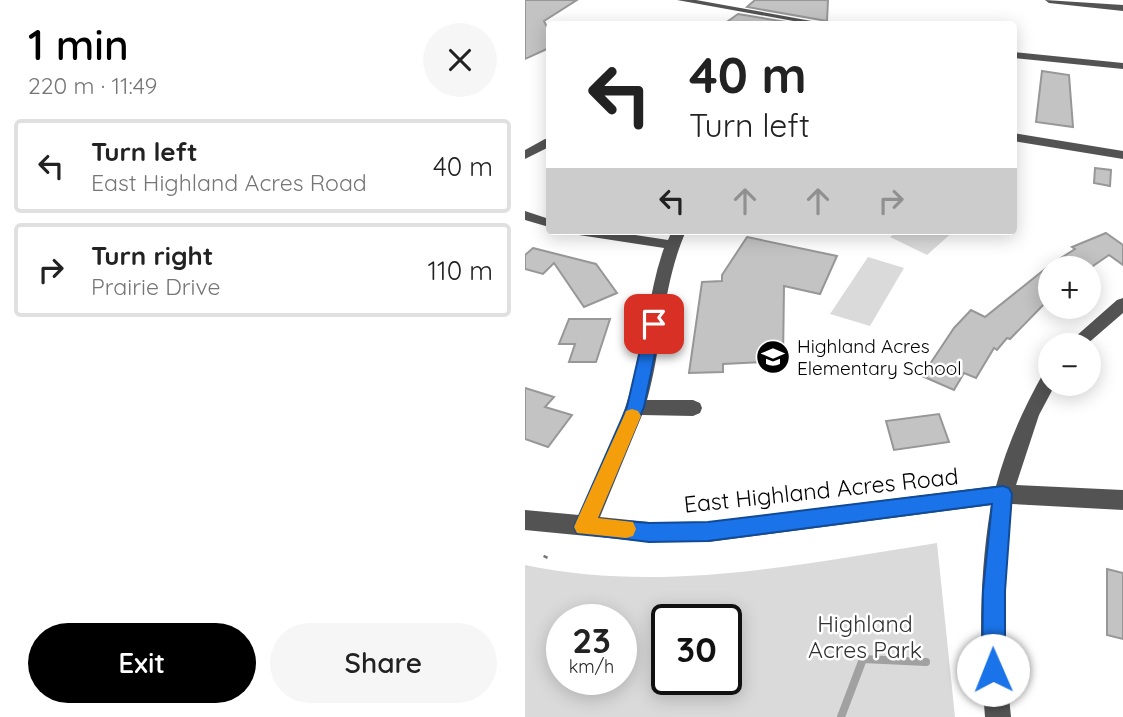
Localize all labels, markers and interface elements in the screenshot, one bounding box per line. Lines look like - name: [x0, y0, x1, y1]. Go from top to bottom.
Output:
- text: 1 min: [28, 18, 129, 71]
- button: close: [423, 23, 497, 97]
- text: 40 m: [689, 44, 807, 105]
- icon: left: [574, 49, 665, 140]
- text: 220 m · 11:49: [28, 71, 157, 100]
- text: Turn left: [689, 105, 810, 145]
- text: Turn left: [91, 135, 198, 168]
- icon: left: [32, 147, 70, 185]
- text: 40 m: [433, 150, 493, 183]
- text: East Highland Acres Road: [91, 168, 367, 197]
- icon: left: [653, 182, 691, 220]
- icon: ahead: [726, 182, 764, 220]
- icon: ahead: [799, 182, 837, 220]
- icon: right: [872, 182, 910, 220]
- text: Turn right: [91, 239, 213, 272]
- icon: right: [32, 251, 70, 289]
- text: 110 m: [427, 254, 493, 287]
- map controls: [1038, 256, 1101, 396]
- button: +: [1038, 256, 1101, 319]
- text: Prairie Drive: [91, 272, 221, 301]
- pin: [624, 294, 684, 354]
- icon: arrive: [635, 305, 673, 343]
- button: −: [1038, 333, 1101, 396]
- place label: Highland Acres Elementary School: [797, 334, 962, 380]
- school or university icon: Highland Acres Elementary School: [754, 338, 792, 376]
- street label: East Highland Acres Road: [682, 461, 960, 519]
- speed limit sign: 30: [651, 604, 742, 695]
- park label: Highland Acres Park: [808, 609, 922, 664]
- text: 23: [572, 618, 611, 662]
- button: Exit: [28, 623, 256, 703]
- button: Share: [270, 623, 497, 703]
- position arrow: [956, 633, 1030, 707]
- text: km/h: [569, 655, 614, 678]

